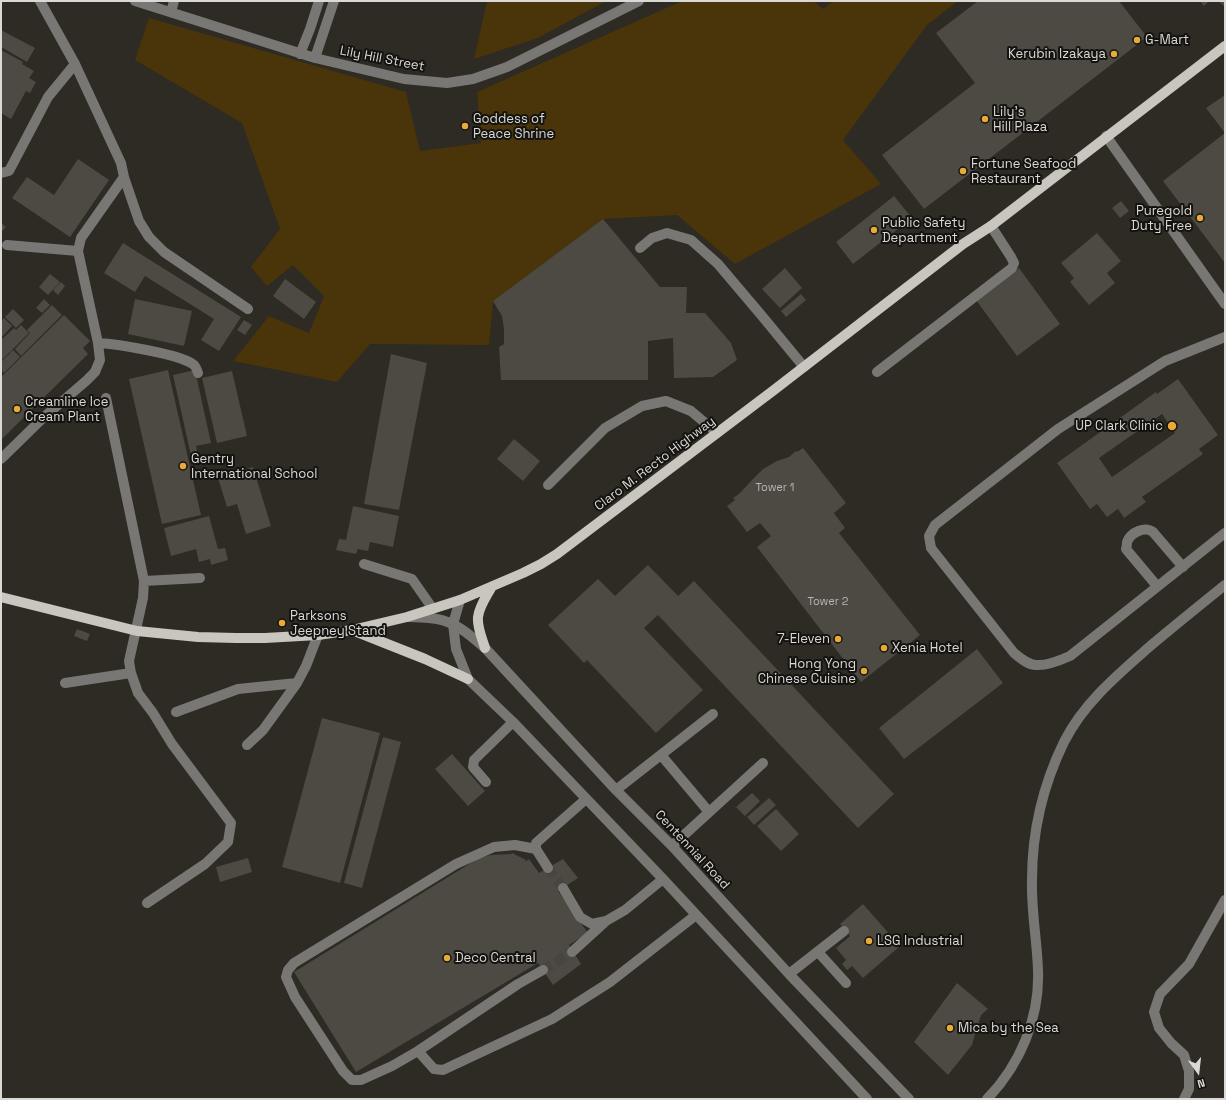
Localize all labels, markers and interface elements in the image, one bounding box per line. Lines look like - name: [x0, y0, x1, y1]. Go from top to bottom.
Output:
- place label: G-Mart: [1145, 32, 1189, 48]
- marker: G-Mart: [1132, 35, 1142, 45]
- street label: Lily Hill Street: [338, 43, 426, 75]
- place label: Kerubin Izakaya: [1008, 46, 1106, 62]
- marker: Kerubin Izakaya: [1109, 49, 1119, 59]
- place label: Lily's Hill Plaza: [993, 104, 1047, 135]
- place label: Goddess of Peace Shrine: [473, 111, 554, 142]
- marker: Lily's Hill Plaza: [980, 114, 990, 124]
- marker: Goddess of Peace Shrine: [460, 121, 470, 131]
- place label: Fortune Seafood Restaurant: [971, 156, 1076, 187]
- marker: Fortune Seafood Restaurant: [958, 166, 968, 176]
- place label: Puregold Duty Free: [1131, 203, 1192, 234]
- marker: Puregold Duty Free: [1195, 213, 1205, 223]
- place label: Public Safety Department: [882, 215, 965, 246]
- marker: Public Safety Department: [869, 225, 879, 235]
- place label: Creamline Ice Cream Plant: [25, 394, 108, 425]
- marker: Creamline Ice Cream Plant: [12, 404, 22, 414]
- street label: Claro M. Recto Highway: [592, 414, 718, 514]
- place label: UP Clark Clinic: [1075, 418, 1163, 434]
- marker: UP Clark Clinic: [1166, 420, 1178, 432]
- place label: Gentry International School: [191, 451, 317, 482]
- marker: Gentry International School: [178, 461, 188, 471]
- house number: Tower 1: [756, 481, 794, 495]
- house number: Tower 2: [808, 595, 848, 609]
- place label: Parksons Jeepney Stand: [290, 608, 386, 639]
- marker: Parksons Jeepney Stand: [277, 618, 287, 628]
- place label: 7-Eleven: [777, 631, 830, 647]
- marker: 7-Eleven: [833, 634, 843, 644]
- place label: Xenia Hotel: [892, 640, 963, 656]
- marker: Xenia Hotel: [879, 643, 889, 653]
- place label: Hong Yong Chinese Cuisine: [758, 656, 856, 687]
- marker: Hong Yong Chinese Cuisine: [859, 666, 869, 676]
- street label: Centennial Road: [651, 807, 733, 893]
- place label: LSG Industrial: [877, 933, 963, 949]
- marker: LSG Industrial: [864, 936, 874, 946]
- place label: Deco Central: [455, 950, 536, 966]
- marker: Deco Central: [442, 953, 452, 963]
- place label: Mica by the Sea: [958, 1020, 1059, 1036]
- marker: Mica by the Sea: [945, 1023, 955, 1033]
- north arrow: [1178, 1052, 1218, 1092]
- text: N: [1196, 1076, 1206, 1091]

